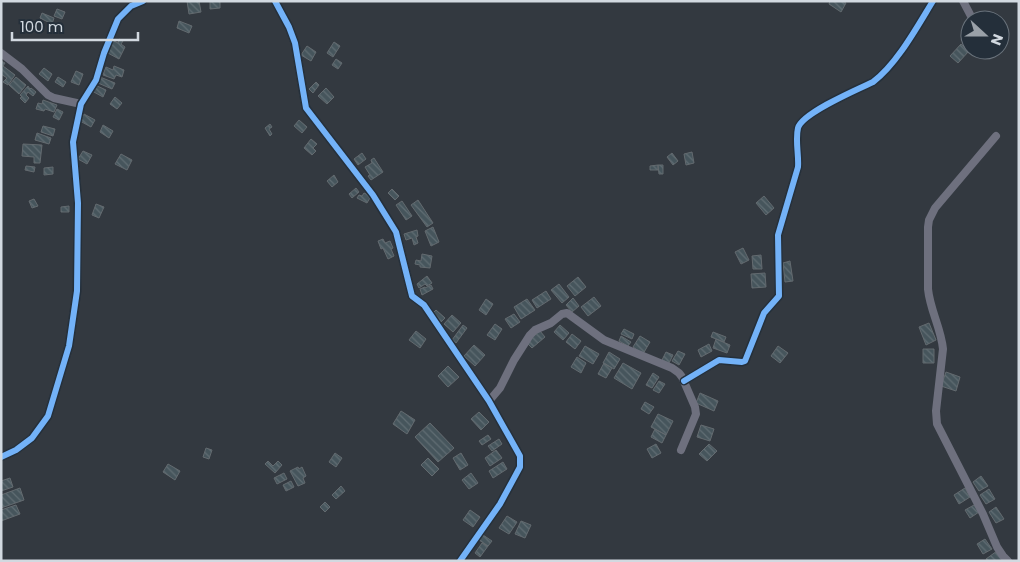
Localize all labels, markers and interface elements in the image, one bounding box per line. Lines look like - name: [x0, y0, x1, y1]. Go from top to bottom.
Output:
- scale bar: [12, 10, 139, 42]
- north arrow: [960, 10, 1010, 60]
- text: 100 m: [20, 16, 63, 37]
- text: N: [986, 31, 1008, 48]

